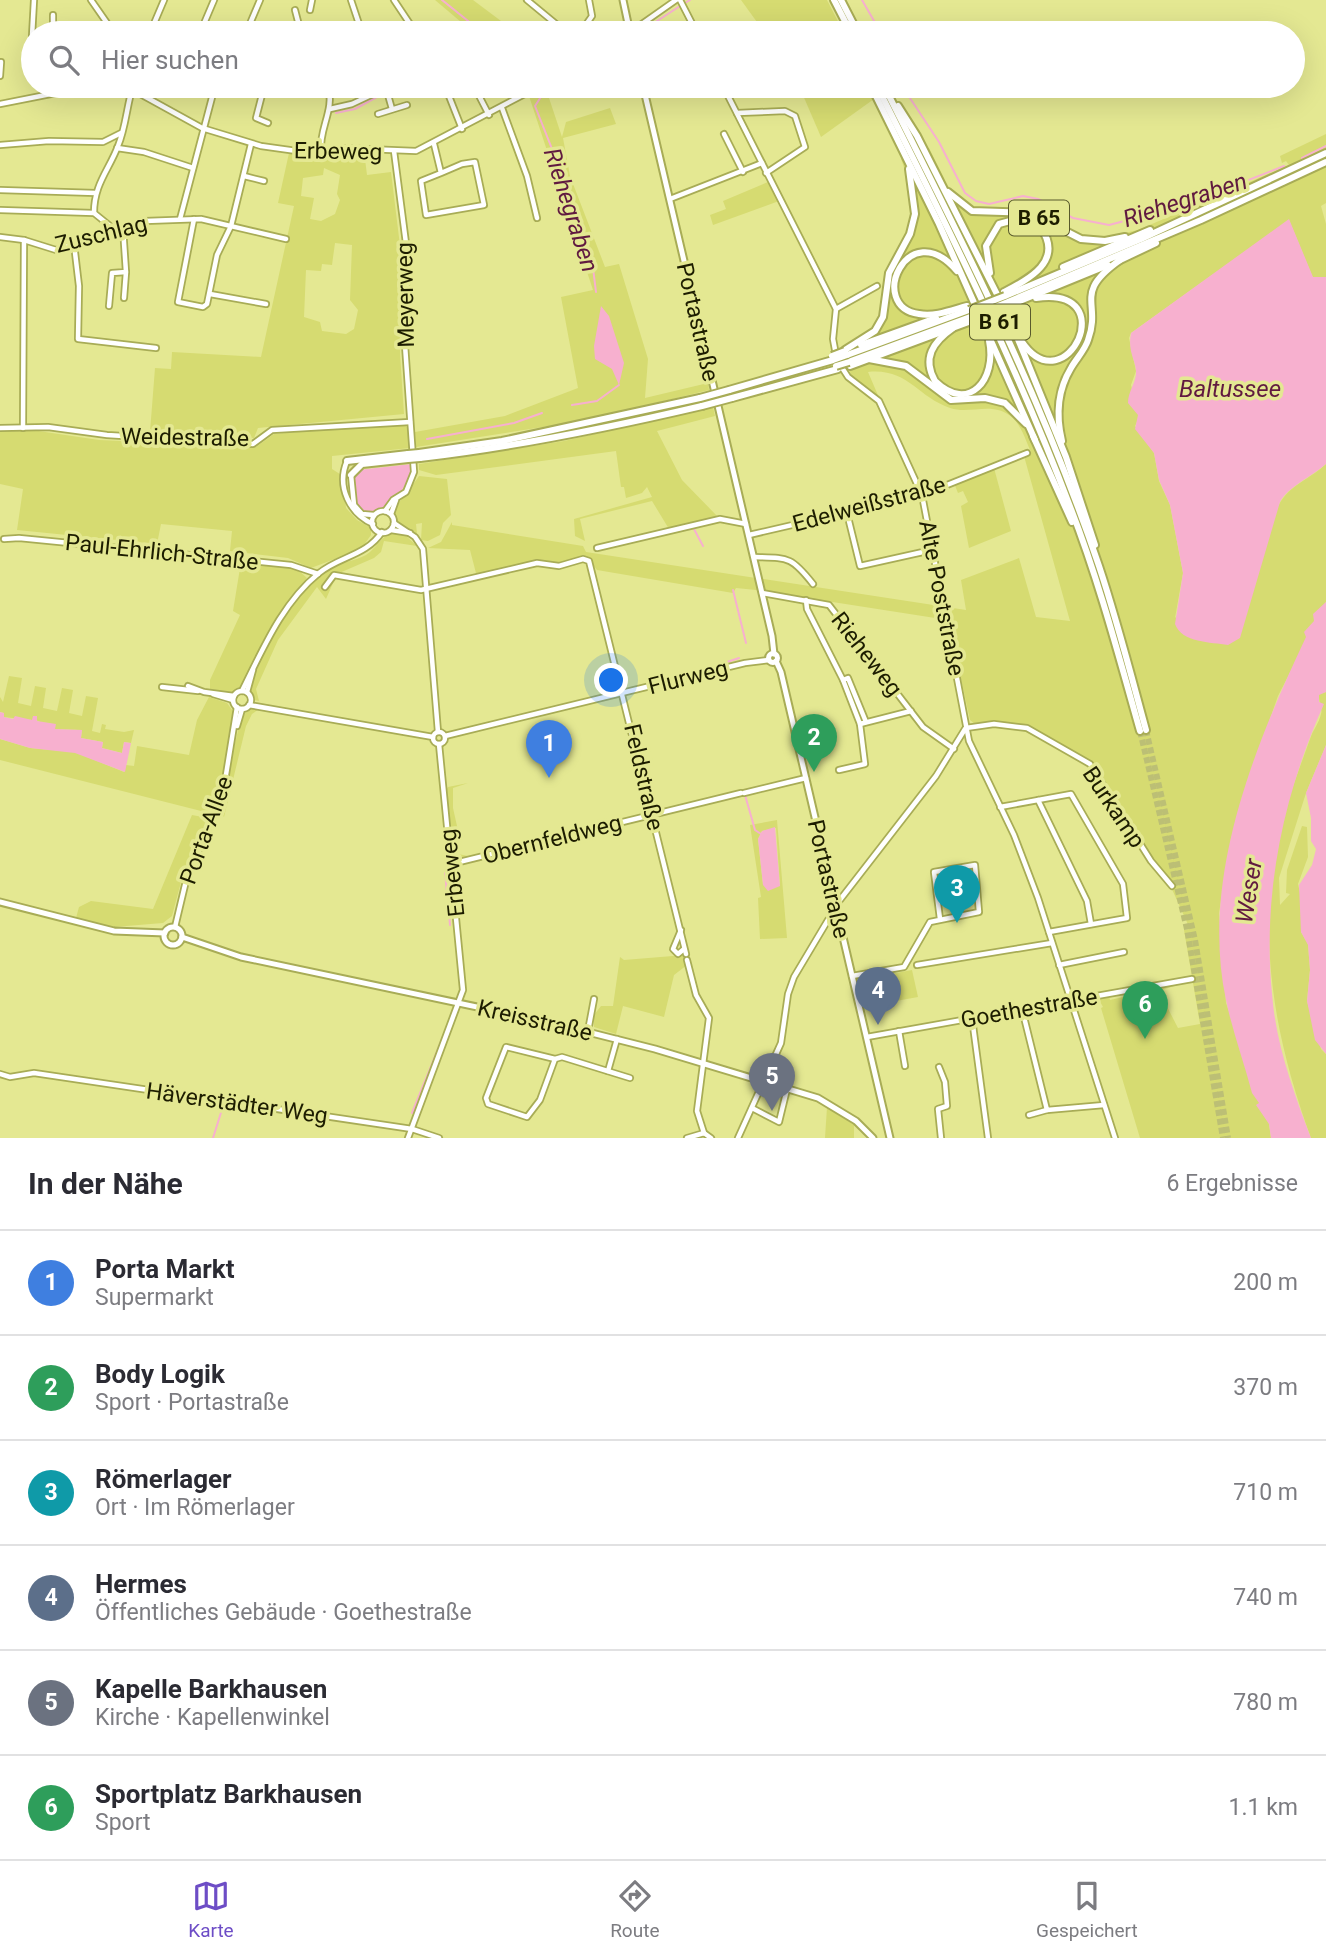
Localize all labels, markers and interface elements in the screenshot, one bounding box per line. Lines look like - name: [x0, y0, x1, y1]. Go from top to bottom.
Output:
- search box: [21, 21, 1305, 98]
- icon: search: [45, 41, 83, 79]
- text: Hier suchen: [101, 45, 239, 75]
- street label: Erbeweg: [294, 137, 382, 166]
- water label: Riehegraben: [538, 144, 604, 276]
- water label: Riehegraben: [1119, 167, 1251, 233]
- road number: B 65: [1009, 200, 1069, 235]
- street label: Zuschlag: [52, 210, 150, 259]
- street label: Meyerweg: [391, 242, 420, 348]
- street label: Portastraße: [671, 260, 724, 384]
- road number: B 61: [970, 304, 1030, 340]
- water label: Baltussee: [1179, 375, 1281, 403]
- street label: Weidestraße: [121, 423, 249, 452]
- street label: Edelweißstraße: [790, 471, 949, 538]
- street label: Alte Poststraße: [913, 518, 970, 678]
- street label: Paul-Ehrlich-Straße: [64, 529, 260, 576]
- street label: Rieheweg: [825, 607, 908, 702]
- street label: Flurweg: [645, 655, 731, 700]
- your location: [594, 663, 628, 697]
- pin: 2: [791, 714, 837, 772]
- pin: 1: [526, 720, 572, 778]
- street label: Feldstraße: [618, 721, 669, 833]
- street label: Burkamp: [1077, 762, 1151, 853]
- street label: Porta-Allee: [174, 773, 238, 888]
- street label: Obernfeldweg: [480, 809, 624, 870]
- street label: Portastraße: [802, 817, 855, 941]
- street label: Erbeweg: [434, 828, 471, 918]
- water label: Weser: [1230, 856, 1268, 925]
- pin: 3: [934, 865, 980, 923]
- pin: 4: [855, 967, 901, 1025]
- pin: 6: [1122, 981, 1168, 1039]
- street label: Goethestraße: [959, 983, 1100, 1034]
- street label: Kreisstraße: [475, 994, 595, 1047]
- pin: 5: [749, 1053, 795, 1111]
- street label: Häverstädter Weg: [144, 1077, 329, 1130]
- text: In der Nähe: [28, 1166, 183, 1201]
- text: 6 Ergebnisse: [1166, 1170, 1298, 1197]
- text: Porta Markt: [95, 1254, 234, 1284]
- text: 1: [44, 1269, 58, 1296]
- text: 200 m: [1233, 1269, 1298, 1296]
- text: Supermarkt: [95, 1284, 214, 1311]
- text: Body Logik: [95, 1359, 225, 1389]
- text: 2: [44, 1374, 58, 1401]
- text: 370 m: [1233, 1374, 1298, 1401]
- text: Sport · Portastraße: [95, 1389, 289, 1416]
- text: Römerlager: [95, 1464, 232, 1494]
- text: 3: [44, 1479, 58, 1506]
- text: 710 m: [1233, 1479, 1298, 1506]
- text: Ort · Im Römerlager: [95, 1494, 295, 1521]
- text: Hermes: [95, 1569, 187, 1599]
- text: 4: [44, 1584, 58, 1611]
- text: 740 m: [1233, 1584, 1298, 1611]
- text: Öffentliches Gebäude · Goethestraße: [95, 1599, 472, 1626]
- text: Kapelle Barkhausen: [95, 1674, 327, 1704]
- text: 5: [44, 1689, 58, 1716]
- text: 780 m: [1233, 1689, 1298, 1716]
- text: Kirche · Kapellenwinkel: [95, 1704, 330, 1731]
- text: Sportplatz Barkhausen: [95, 1779, 362, 1809]
- text: 6: [44, 1794, 58, 1821]
- text: 1.1 km: [1229, 1794, 1298, 1821]
- text: Sport: [95, 1809, 151, 1836]
- tab: Karte: [188, 1877, 234, 1942]
- tab: Route: [610, 1877, 659, 1942]
- tab: Gespeichert: [1036, 1877, 1138, 1942]

